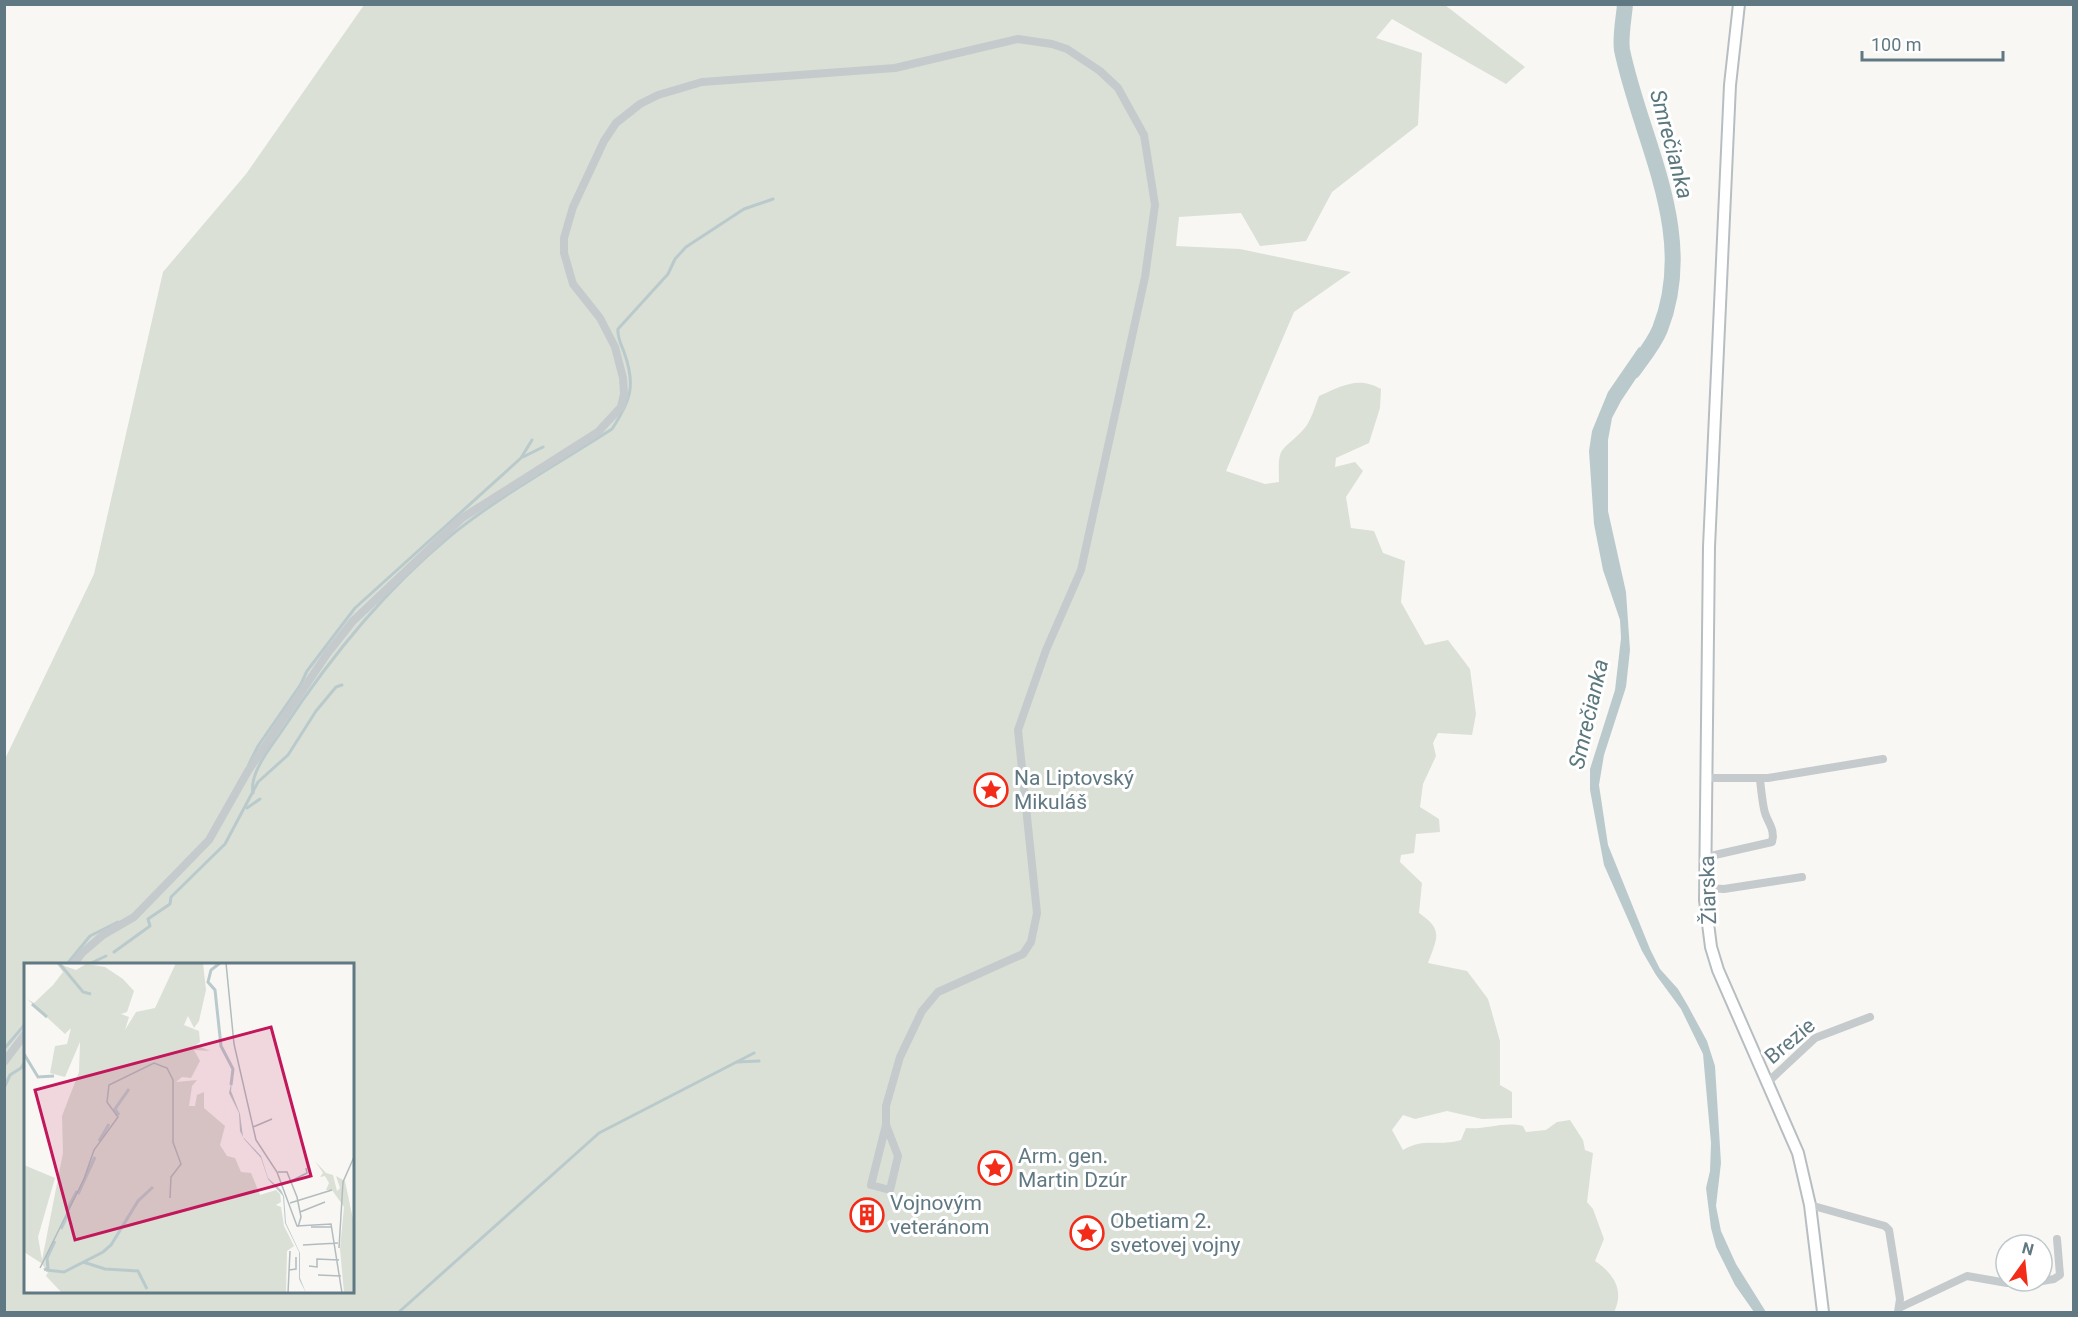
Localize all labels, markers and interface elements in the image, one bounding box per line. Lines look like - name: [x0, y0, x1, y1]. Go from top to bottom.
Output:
- scale bar: [1862, 24, 2003, 62]
- text: 100 m: [1871, 34, 1922, 55]
- water label: Smrečianka: [1645, 87, 1698, 201]
- water label: Smrečianka: [1564, 657, 1613, 771]
- place label: Na Liptovský Mikuláš: [1014, 766, 1134, 814]
- place icon: Na Liptovský Mikuláš: [973, 772, 1009, 808]
- street label: Žiarska: [1695, 855, 1721, 925]
- inset map: [24, 963, 354, 1293]
- street label: Brezie: [1760, 1013, 1820, 1069]
- place label: Arm. gen. Martin Dzúr: [1018, 1144, 1127, 1192]
- place icon: Arm. gen. Martin Dzúr: [977, 1150, 1013, 1186]
- place label: Vojnovým veteránom: [890, 1191, 989, 1239]
- building icon: Vojnovým veteránom: [849, 1197, 885, 1233]
- place label: Obetiam 2. svetovej vojny: [1110, 1209, 1241, 1257]
- place icon: Obetiam 2. svetovej vojny: [1069, 1215, 1105, 1251]
- north arrow: [1994, 1233, 2054, 1293]
- text: N: [2020, 1238, 2036, 1260]

